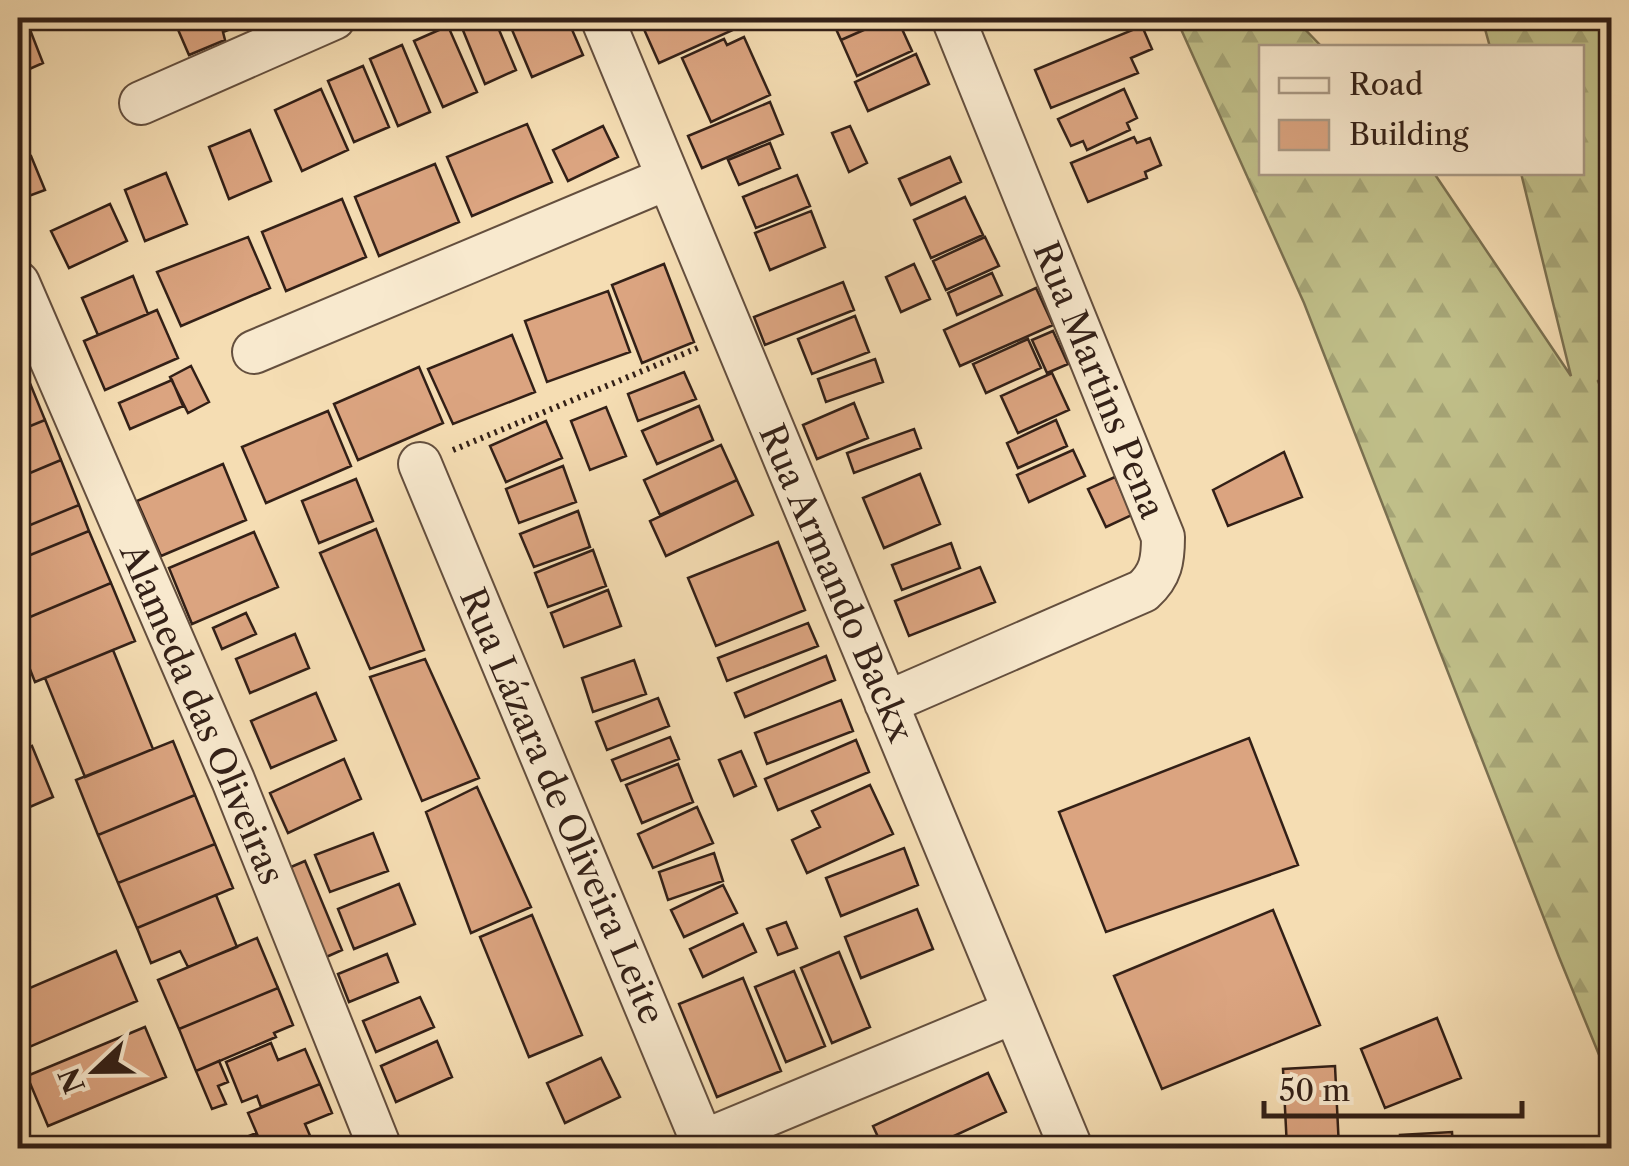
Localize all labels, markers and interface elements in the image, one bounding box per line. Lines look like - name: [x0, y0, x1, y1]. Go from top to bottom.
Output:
- legend: [1259, 45, 1584, 175]
- text: Road: [1349, 66, 1423, 103]
- text: Building: [1349, 116, 1469, 153]
- street label: Rua Martins Pena: [1024, 235, 1175, 525]
- street label: Rua Armando Backx: [750, 418, 923, 749]
- street label: Alameda das Oliveiras: [111, 536, 294, 891]
- street label: Rua Lázara de Oliveira Leite: [451, 581, 674, 1030]
- north arrow: [45, 1021, 145, 1121]
- scale bar: [1264, 1056, 1522, 1118]
- text: N: [51, 1063, 92, 1098]
- text: 50 m: [1279, 1072, 1350, 1109]

